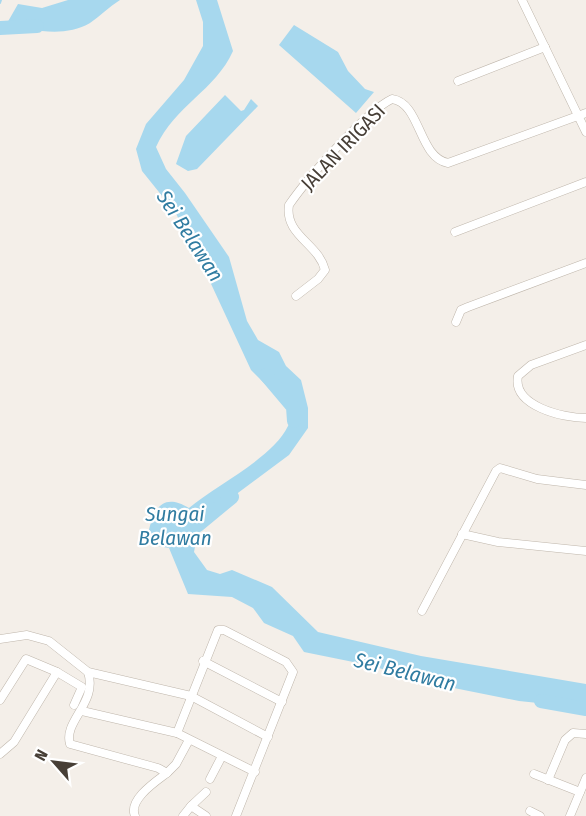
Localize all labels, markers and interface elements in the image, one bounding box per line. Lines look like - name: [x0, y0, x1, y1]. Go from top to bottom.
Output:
- street label: JALAN IRIGASI: [296, 99, 390, 195]
- water label: Sei Belawan: [150, 185, 229, 287]
- water label: Sungai Belawan: [138, 501, 212, 551]
- water label: Sei Belawan: [351, 647, 458, 697]
- north arrow: [24, 732, 84, 792]
- text: N: [31, 746, 52, 764]

